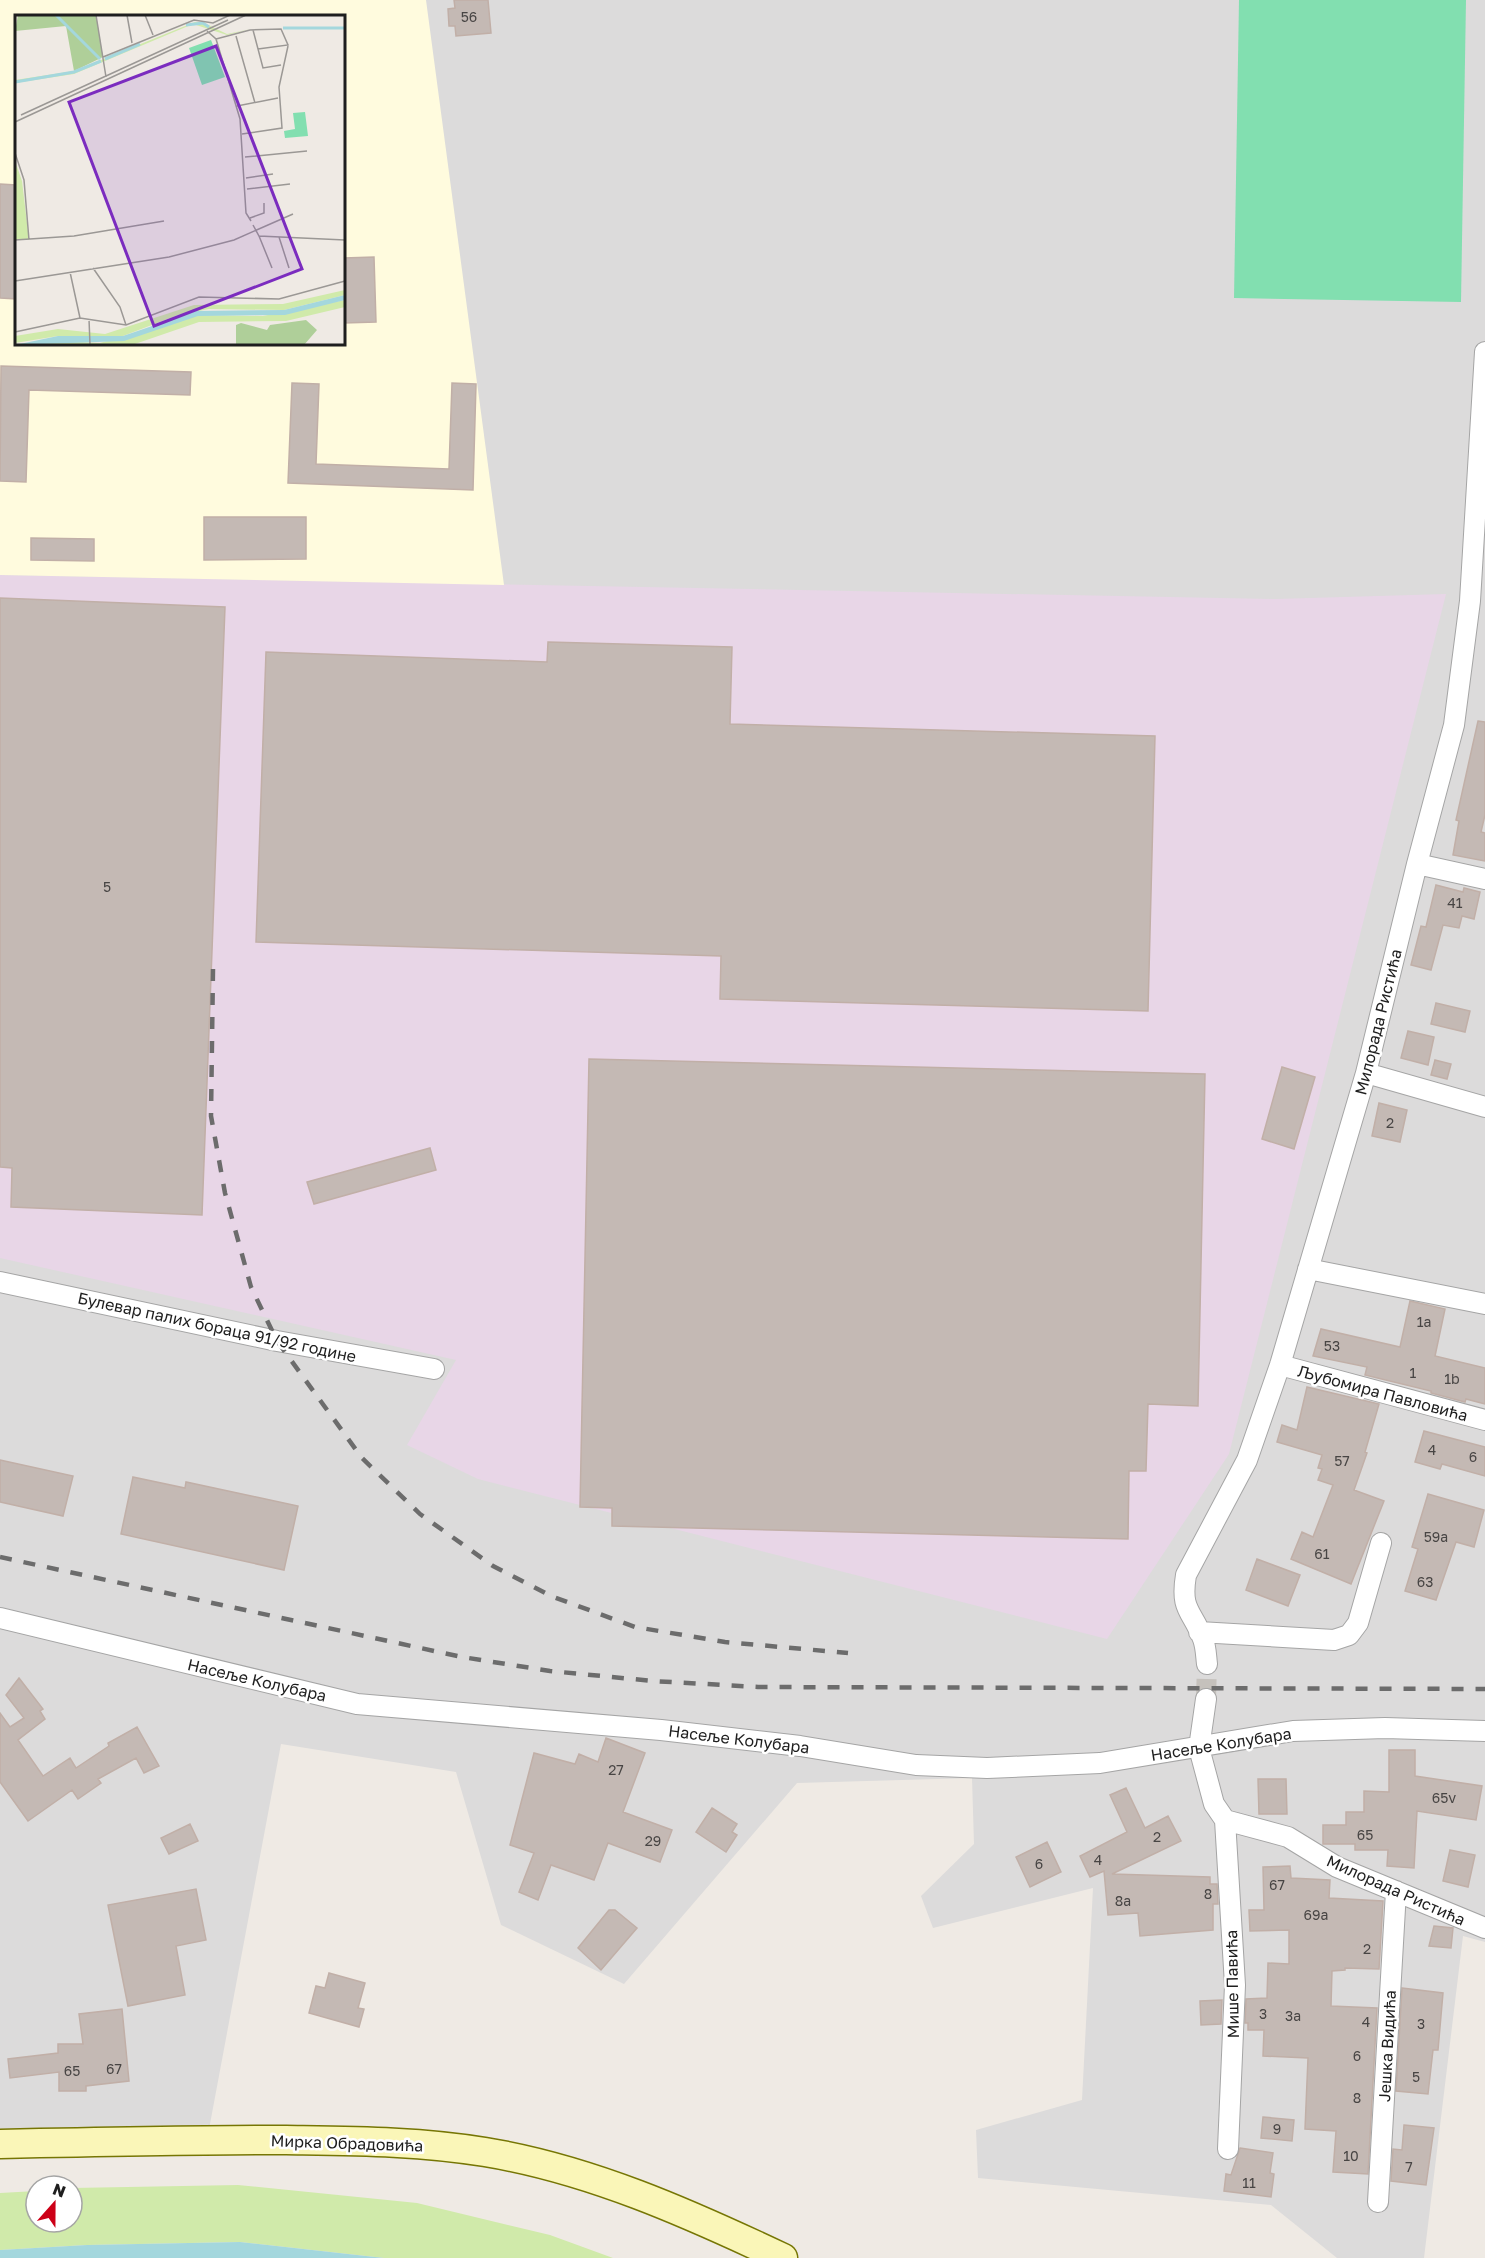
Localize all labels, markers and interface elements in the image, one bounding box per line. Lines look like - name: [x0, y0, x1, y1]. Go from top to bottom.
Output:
- house number: 56: [461, 8, 477, 25]
- inset map: [15, 15, 345, 345]
- house number: 5: [103, 878, 111, 895]
- house number: 41: [1447, 894, 1463, 911]
- street label: Милорада Ристића: [1350, 947, 1406, 1097]
- house number: 2: [1386, 1114, 1394, 1131]
- street label: Булевар палих бораца 91/92 године: [76, 1288, 358, 1366]
- house number: 1a: [1417, 1313, 1431, 1330]
- house number: 53: [1324, 1337, 1340, 1354]
- street label: Љубомира Павловића: [1296, 1361, 1470, 1425]
- house number: 1: [1410, 1364, 1417, 1381]
- house number: 1b: [1444, 1370, 1460, 1387]
- house number: 4: [1428, 1441, 1436, 1458]
- house number: 6: [1469, 1448, 1477, 1465]
- house number: 57: [1334, 1452, 1350, 1469]
- house number: 59a: [1424, 1528, 1448, 1545]
- house number: 61: [1314, 1545, 1330, 1562]
- house number: 63: [1417, 1573, 1433, 1590]
- street label: Насеље Колубара: [186, 1654, 328, 1706]
- street label: Насеље Колубара: [667, 1720, 811, 1758]
- street label: Насеље Колубара: [1149, 1723, 1293, 1765]
- house number: 27: [608, 1761, 624, 1778]
- house number: 65v: [1432, 1789, 1456, 1806]
- house number: 65: [1357, 1826, 1373, 1843]
- house number: 2: [1153, 1828, 1161, 1845]
- house number: 29: [645, 1832, 661, 1849]
- street label: Милорада Ристића: [1324, 1850, 1468, 1930]
- house number: 4: [1094, 1851, 1102, 1868]
- house number: 6: [1035, 1855, 1043, 1872]
- house number: 67: [1269, 1876, 1285, 1893]
- house number: 8: [1204, 1885, 1212, 1902]
- house number: 8a: [1115, 1892, 1131, 1909]
- house number: 69a: [1304, 1906, 1328, 1923]
- street label: Мише Павића: [1221, 1930, 1243, 2038]
- house number: 2: [1363, 1940, 1371, 1957]
- street label: Јешка Видића: [1374, 1990, 1400, 2102]
- house number: 3: [1259, 2005, 1267, 2022]
- house number: 3a: [1285, 2007, 1301, 2024]
- house number: 4: [1362, 2013, 1370, 2030]
- house number: 3: [1417, 2015, 1425, 2032]
- house number: 6: [1353, 2047, 1361, 2064]
- house number: 67: [106, 2060, 122, 2077]
- house number: 65: [64, 2062, 80, 2079]
- house number: 5: [1412, 2068, 1420, 2085]
- house number: 8: [1353, 2089, 1361, 2106]
- house number: 9: [1273, 2120, 1281, 2137]
- street label: Мирка Обрадовића: [270, 2130, 424, 2156]
- house number: 10: [1343, 2147, 1359, 2164]
- house number: 7: [1405, 2158, 1413, 2175]
- north arrow: [24, 2174, 84, 2234]
- house number: 11: [1242, 2174, 1256, 2191]
- text: N: [50, 2178, 69, 2202]

